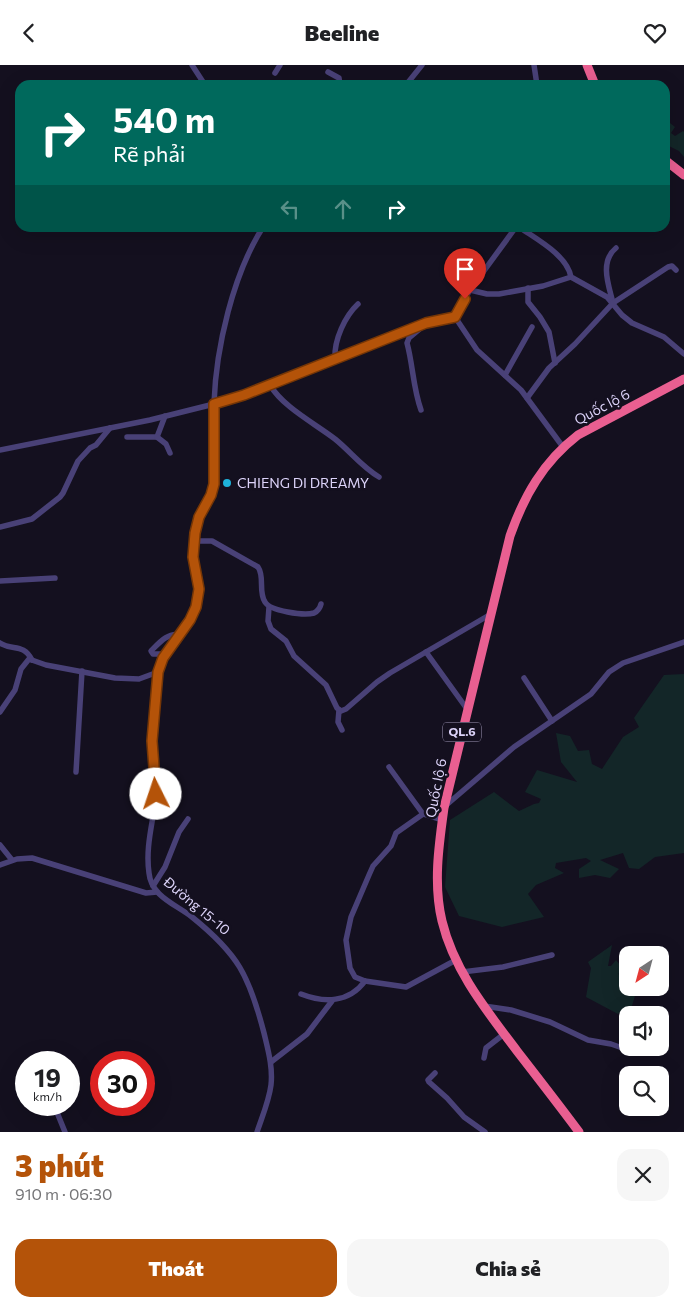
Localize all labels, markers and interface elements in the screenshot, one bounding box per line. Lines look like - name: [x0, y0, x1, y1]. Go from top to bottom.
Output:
- icon: back: [15, 19, 43, 47]
- text: Beeline: [305, 19, 379, 46]
- icon: heart: [641, 19, 669, 47]
- text: 540 m: [113, 97, 215, 140]
- icon: right: [30, 100, 95, 165]
- text: Rẽ phải: [113, 140, 186, 167]
- icon: left: [276, 195, 304, 223]
- icon: ahead: [329, 195, 357, 223]
- icon: right: [382, 195, 410, 223]
- pin: [444, 248, 486, 299]
- icon: arrive: [451, 255, 479, 283]
- street label: Quốc lộ 6: [571, 385, 632, 428]
- place label: CHIENG DI DREAMY: [237, 474, 369, 491]
- marker: CHIENG DI DREAMY: [221, 477, 233, 489]
- road number: QL.6: [443, 723, 481, 741]
- street label: Quốc lộ 6: [421, 757, 450, 819]
- position arrow: [129, 767, 181, 819]
- street label: Đường 15-10: [160, 872, 234, 938]
- north arrow: [619, 946, 669, 996]
- map controls: [619, 946, 669, 1116]
- button: sound: [619, 1006, 669, 1056]
- speed limit sign: 30: [90, 1051, 155, 1116]
- text: 19: [34, 1062, 61, 1092]
- button: search: [619, 1066, 669, 1116]
- text: km/h: [33, 1089, 62, 1103]
- text: 3 phút: [15, 1146, 104, 1183]
- button: close: [617, 1149, 669, 1201]
- text: 910 m · 06:30: [15, 1184, 112, 1203]
- button: Thoát: [15, 1239, 337, 1297]
- button: Chia sẻ: [347, 1239, 669, 1297]

